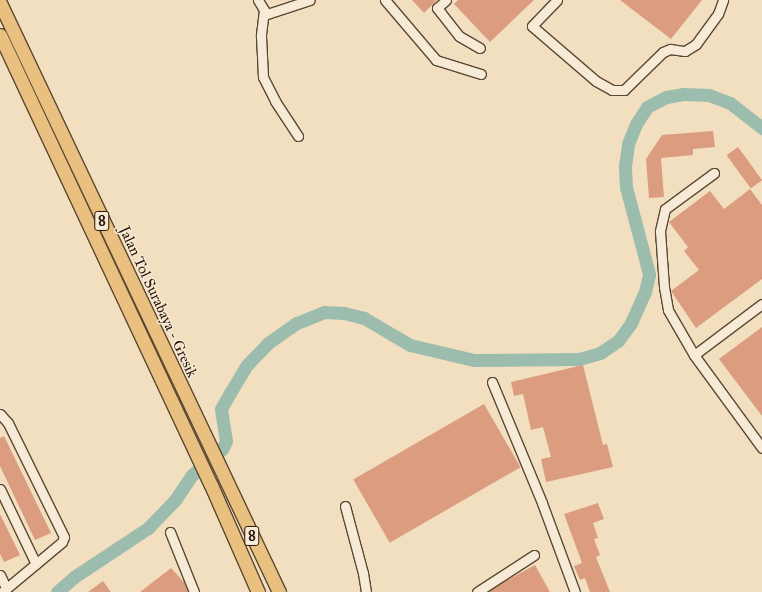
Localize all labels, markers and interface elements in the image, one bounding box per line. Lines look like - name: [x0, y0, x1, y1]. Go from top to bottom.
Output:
- road number: 8: [94, 209, 110, 233]
- street label: Jalan Tol Surabaya - Gresik: [115, 223, 201, 381]
- road number: 8: [244, 524, 260, 548]

